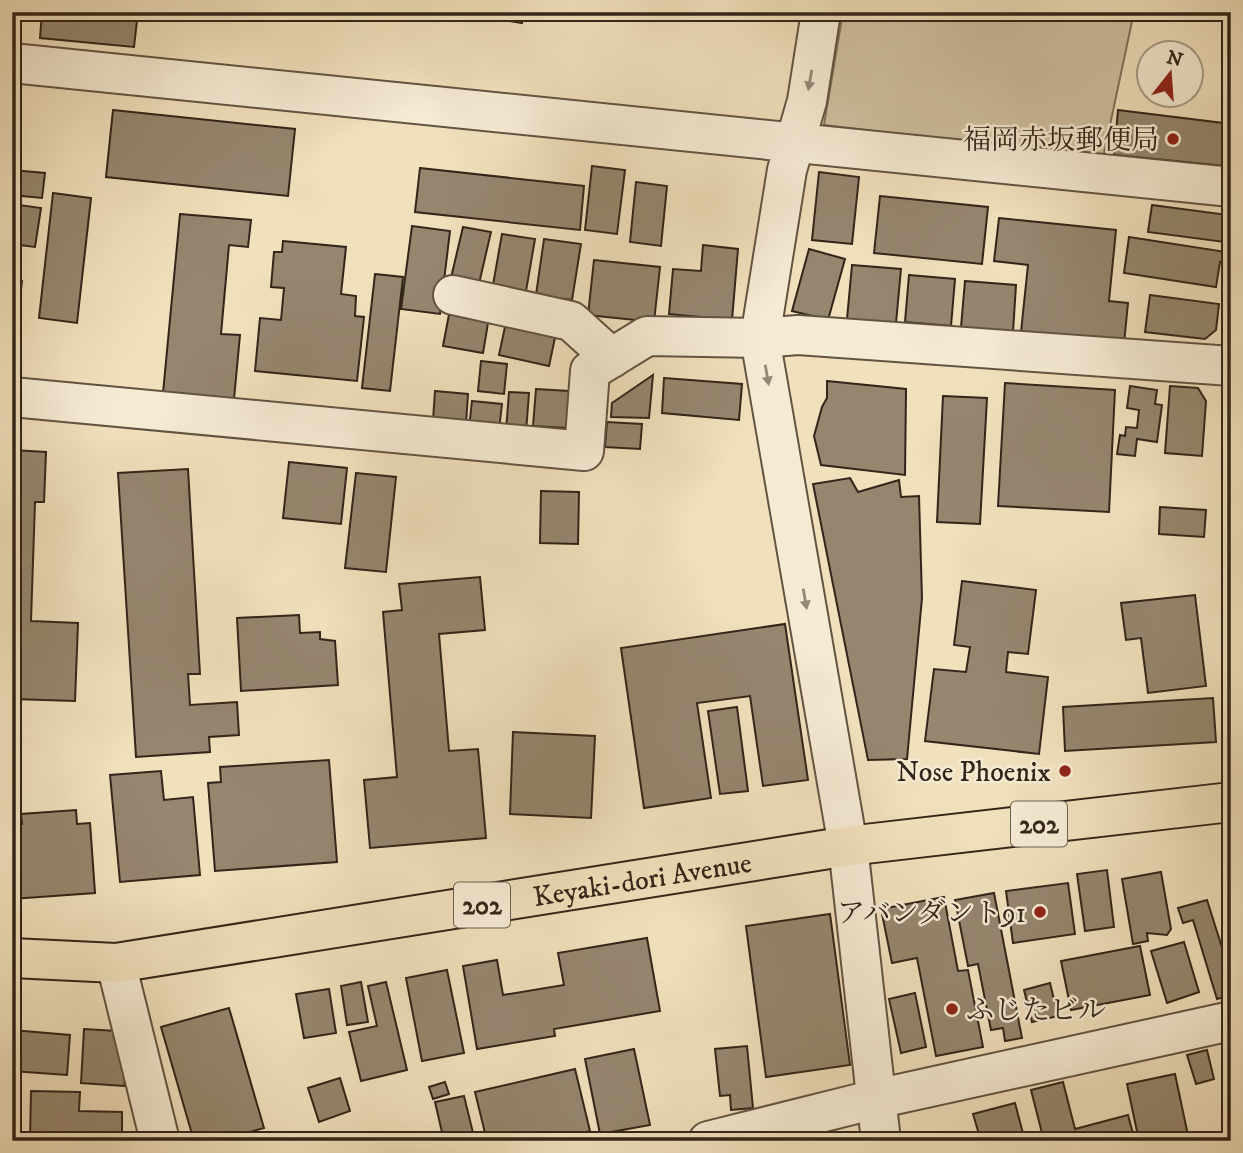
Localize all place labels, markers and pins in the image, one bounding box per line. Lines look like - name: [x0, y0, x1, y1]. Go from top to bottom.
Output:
- place label: 福岡赤坂郵便局: [963, 123, 1159, 158]
- marker: 福岡赤坂郵便局: [1165, 131, 1181, 147]
- place label: Nose Phoenix: [896, 755, 1051, 790]
- marker: Nose Phoenix: [1057, 763, 1073, 779]
- place label: アバンダント91: [837, 896, 1026, 931]
- marker: アバンダント91: [1032, 904, 1048, 920]
- place label: ふじたビル: [966, 993, 1106, 1028]
- marker: ふじたビル: [944, 1001, 960, 1017]

